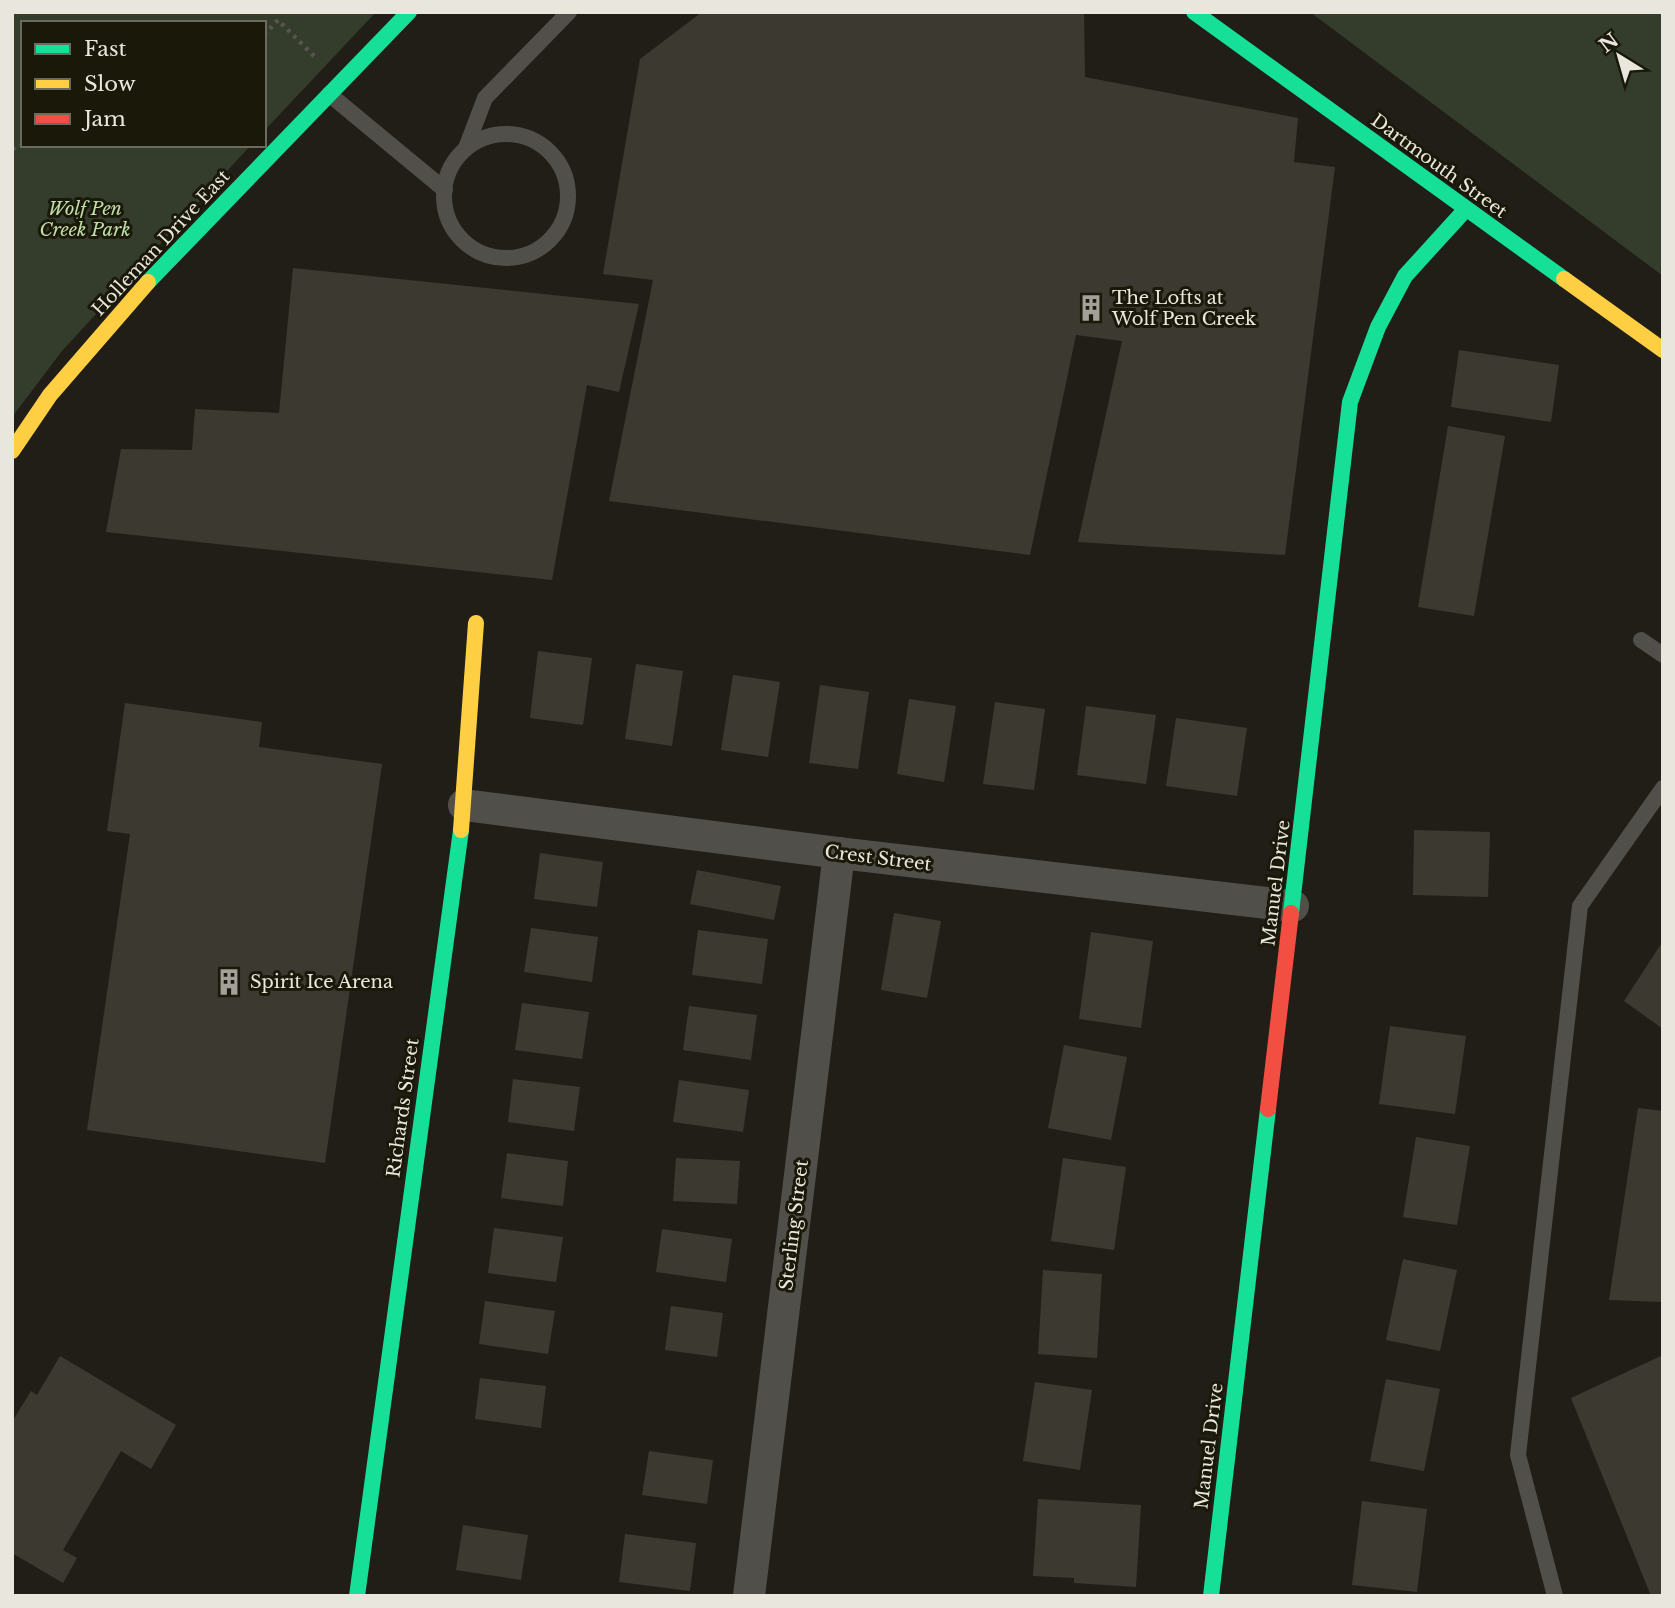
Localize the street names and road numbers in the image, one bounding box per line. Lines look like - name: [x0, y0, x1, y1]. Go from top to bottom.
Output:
- street label: Dartmouth Street: [1367, 109, 1511, 223]
- street label: Holleman Drive East: [88, 165, 234, 321]
- street label: Manuel Drive: [1257, 819, 1295, 947]
- street label: Crest Street: [823, 841, 933, 875]
- street label: Richards Street: [382, 1037, 424, 1179]
- street label: Sterling Street: [775, 1158, 813, 1292]
- street label: Manuel Drive: [1190, 1382, 1228, 1510]

